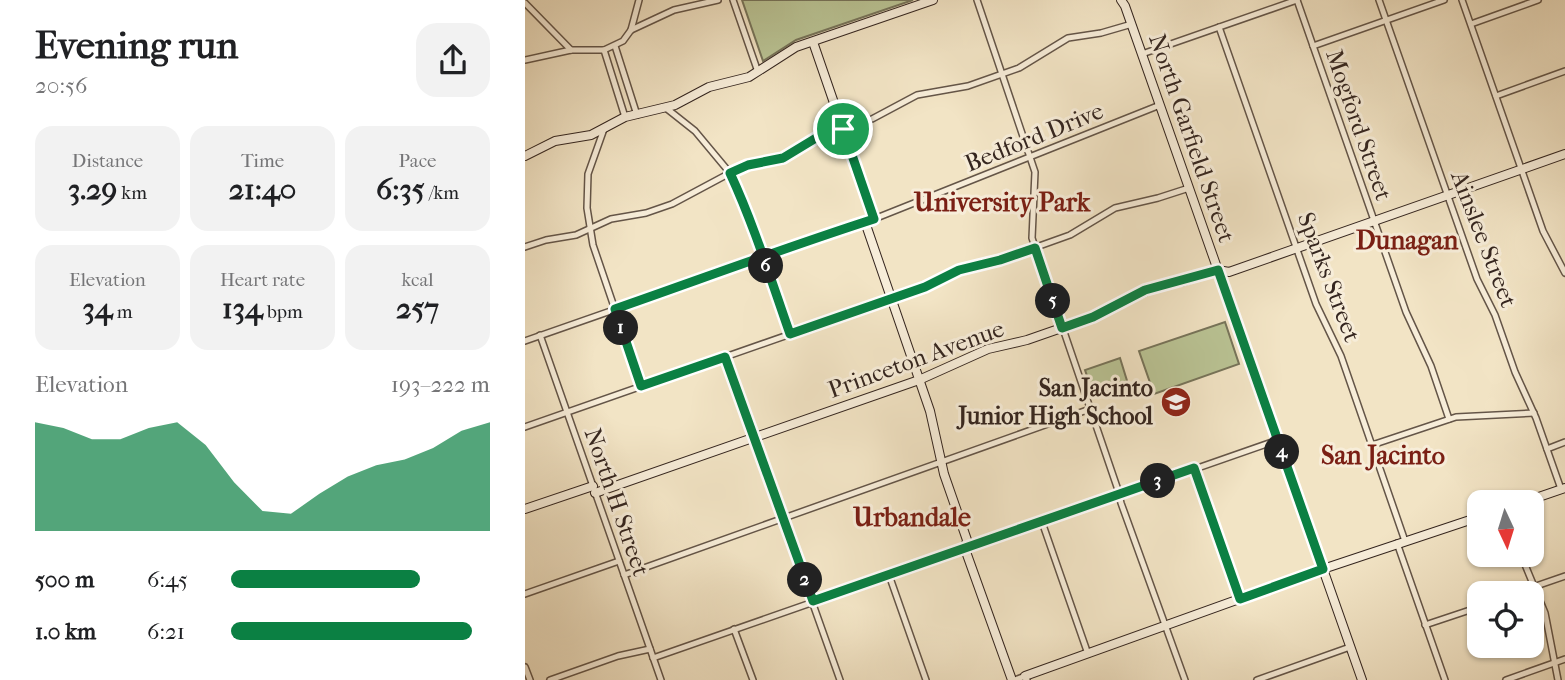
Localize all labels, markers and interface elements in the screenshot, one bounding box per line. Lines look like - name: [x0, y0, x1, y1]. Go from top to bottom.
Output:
- text: Evening run: [35, 23, 238, 68]
- button: share: [416, 23, 490, 97]
- street label: North Garfield Street: [1143, 30, 1241, 246]
- street label: Mogford Street: [1320, 46, 1398, 205]
- text: 20:56: [35, 72, 87, 99]
- street label: Bedford Drive: [961, 96, 1107, 177]
- pin: [813, 99, 873, 159]
- icon: arrive: [824, 110, 862, 148]
- text: Distance: [72, 150, 143, 172]
- text: Time: [241, 150, 284, 172]
- text: Pace: [399, 150, 436, 172]
- street label: Ainslee Street: [1445, 166, 1523, 312]
- text: 3.29: [68, 172, 117, 207]
- text: 21:40: [229, 172, 296, 207]
- text: 6:35: [376, 172, 425, 207]
- text: km: [117, 182, 147, 204]
- text: /km: [425, 182, 459, 204]
- district label: University Park: [913, 187, 1092, 218]
- street label: Sparks Street: [1292, 208, 1367, 346]
- district label: Dunagan: [1356, 225, 1459, 256]
- pin: 6: [749, 248, 783, 284]
- text: 6: [760, 254, 771, 276]
- text: Elevation: [69, 269, 146, 291]
- text: Heart rate: [220, 269, 305, 291]
- text: kcal: [402, 269, 433, 291]
- pin: 5: [1035, 284, 1071, 318]
- text: 5: [1048, 289, 1057, 311]
- text: 34: [83, 291, 113, 326]
- text: 134: [222, 291, 263, 326]
- text: 257: [396, 291, 439, 326]
- text: m: [113, 301, 132, 323]
- text: bpm: [263, 301, 303, 323]
- pin: 1: [603, 310, 639, 346]
- street label: Princeton Avenue: [824, 314, 1008, 404]
- text: 1: [617, 316, 624, 338]
- text: Elevation: [35, 371, 128, 398]
- text: 193–222 m: [391, 371, 490, 398]
- place label: San Jacinto Junior High School: [956, 374, 1153, 430]
- school or university icon: San Jacinto Junior High School: [1159, 385, 1193, 419]
- street label: North H Street: [579, 424, 656, 580]
- pin: 4: [1265, 434, 1299, 470]
- text: 4: [1276, 440, 1287, 462]
- district label: San Jacinto: [1321, 440, 1445, 471]
- pin: 3: [1141, 463, 1175, 498]
- text: 3: [1154, 469, 1161, 491]
- north arrow: [1467, 490, 1543, 567]
- map controls: [1467, 490, 1544, 658]
- district label: Urbandale: [852, 502, 971, 533]
- pin: 2: [787, 562, 823, 598]
- text: 500 m: [35, 566, 94, 593]
- text: 6:45: [147, 566, 188, 593]
- text: 2: [800, 568, 809, 590]
- button: locate: [1467, 581, 1544, 658]
- text: 1.0 km: [35, 618, 96, 645]
- text: 6:21: [147, 618, 185, 645]

